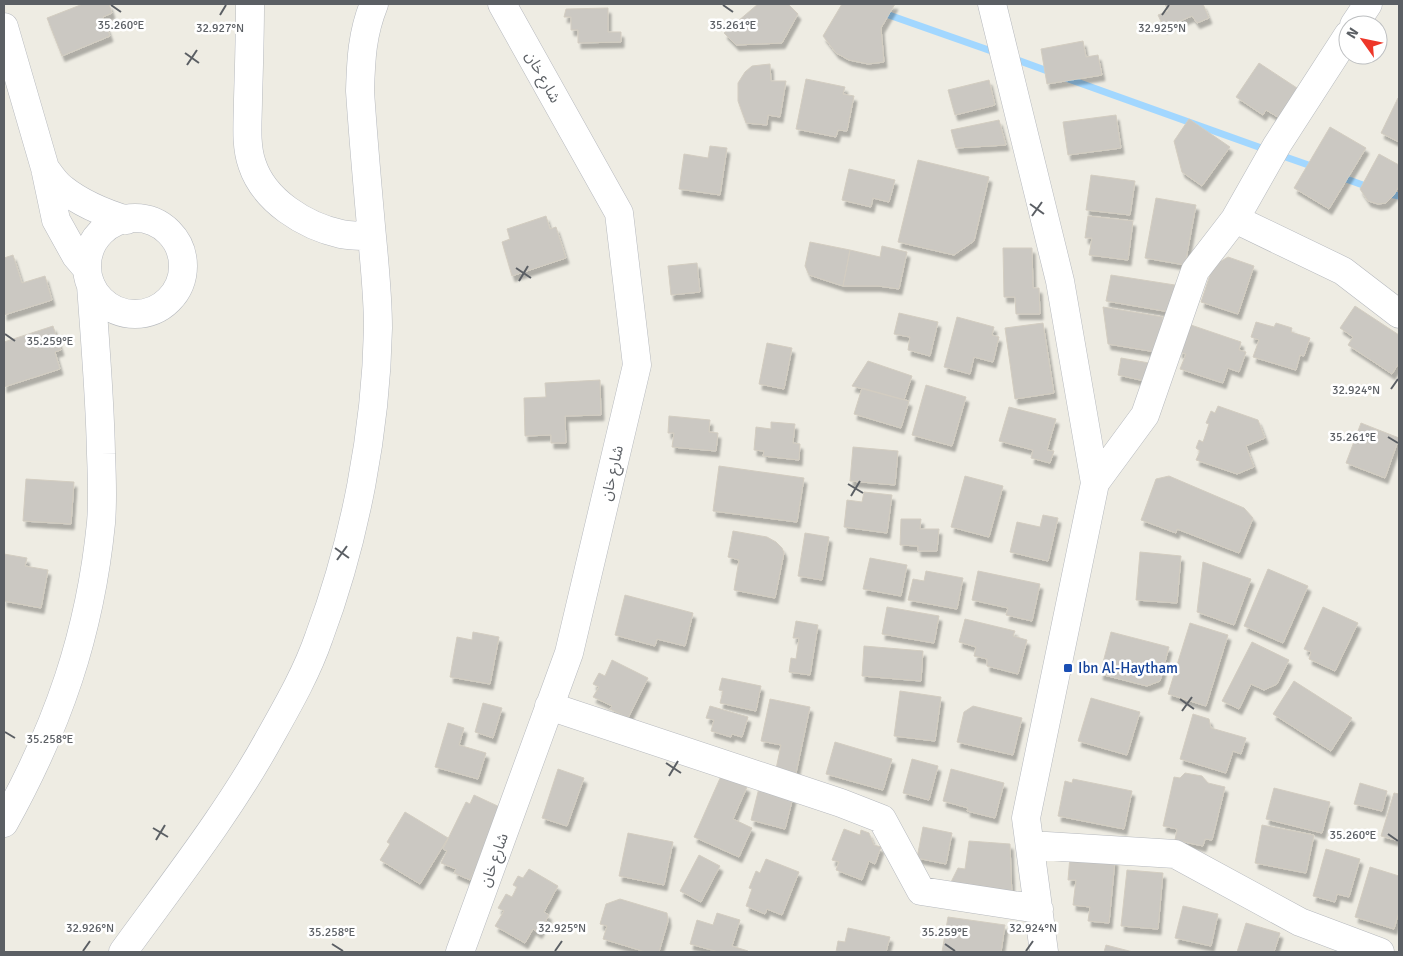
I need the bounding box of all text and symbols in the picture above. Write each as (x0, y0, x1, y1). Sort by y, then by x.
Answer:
north arrow (1338, 15, 1388, 65)
text: 35.260°E (98, 18, 145, 33)
text: 35.261°E (710, 18, 757, 33)
text: 32.927°N (196, 21, 244, 36)
text: 32.925°N (1138, 21, 1186, 36)
text: N (1343, 24, 1362, 42)
street label: شارع خان (519, 48, 565, 108)
text: 35.259°E (27, 334, 74, 349)
text: 32.924°N (1332, 383, 1380, 398)
text: 35.261°E (1330, 430, 1377, 445)
street label: شارع خان (597, 443, 630, 503)
place label: Ibn Al-Haytham (1078, 659, 1178, 677)
marker: Ibn Al-Haytham (1062, 662, 1074, 674)
text: 35.258°E (27, 732, 74, 747)
text: 35.260°E (1330, 828, 1377, 843)
street label: شارع خان (476, 830, 515, 890)
text: 32.926°N (66, 921, 114, 936)
text: 32.925°N (538, 921, 586, 936)
text: 32.924°N (1009, 921, 1057, 936)
text: 35.258°E (309, 925, 356, 940)
text: 35.259°E (922, 925, 969, 940)

